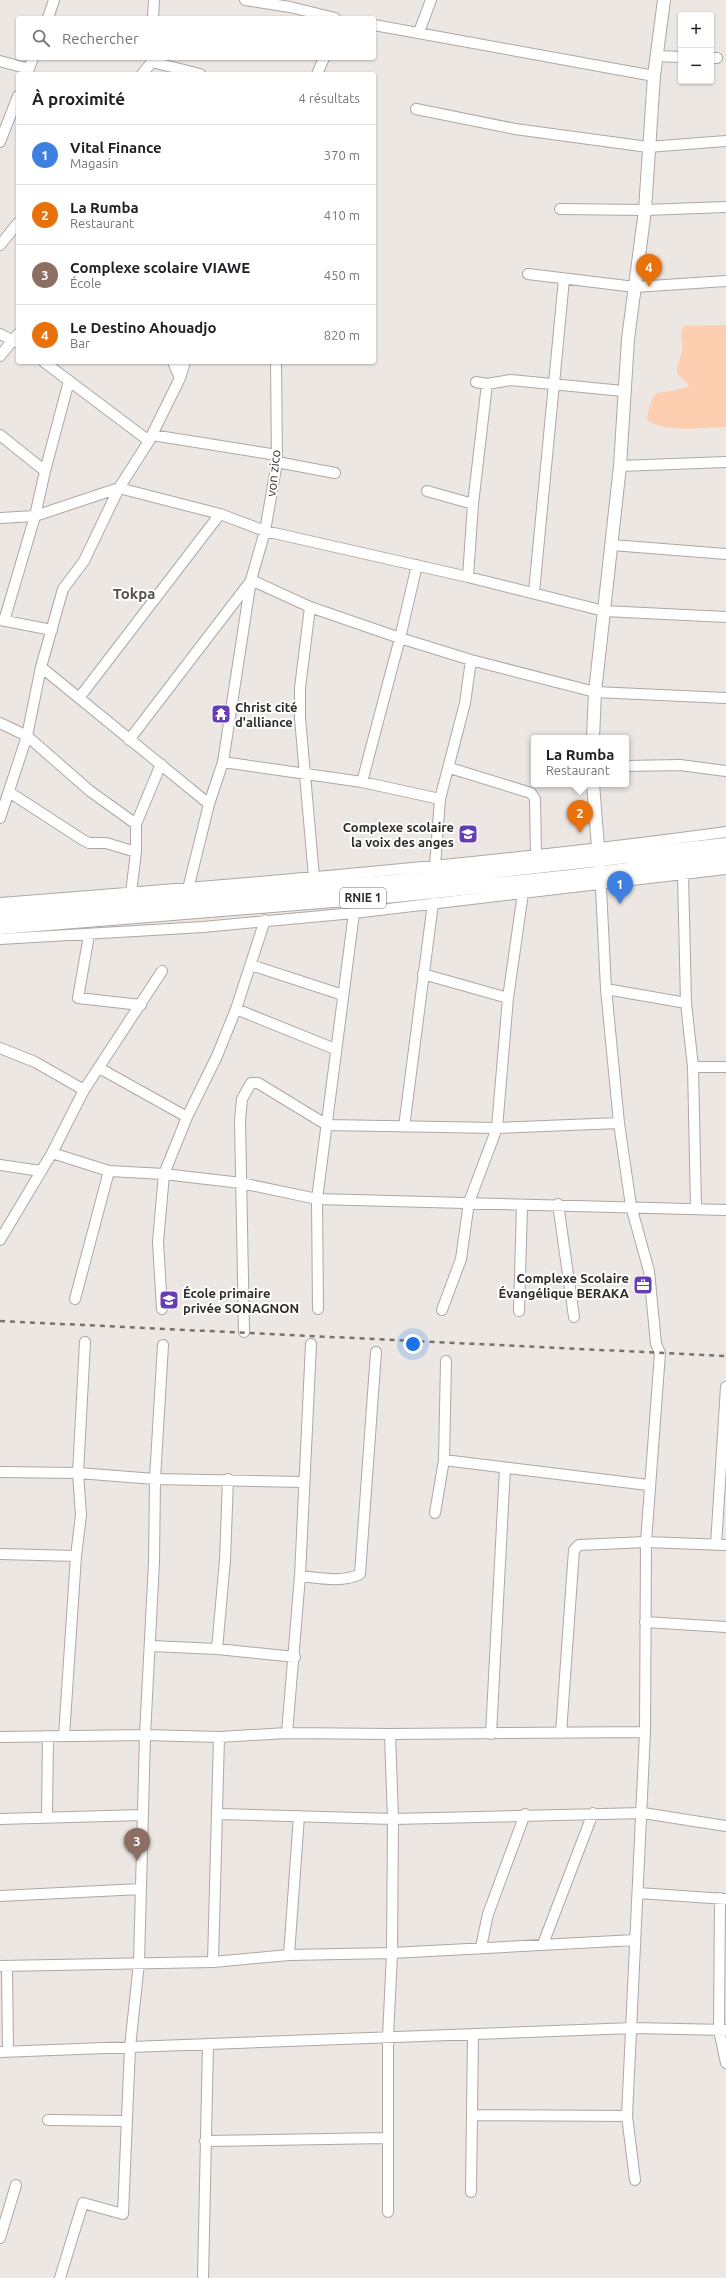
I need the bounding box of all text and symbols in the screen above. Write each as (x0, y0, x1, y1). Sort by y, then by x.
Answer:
map controls (678, 12, 714, 84)
button: + (678, 12, 714, 48)
search box (16, 16, 376, 60)
icon: search (30, 27, 52, 49)
text: Rechercher (62, 30, 139, 47)
button: − (678, 48, 714, 84)
text: À proximité (32, 89, 125, 108)
text: 4 résultats (299, 91, 360, 105)
text: Vital Finance (70, 139, 162, 156)
text: 1 (41, 148, 49, 162)
text: 370 m (324, 148, 360, 162)
text: Magasin (70, 156, 118, 170)
text: La Rumba (70, 199, 139, 216)
text: 2 (41, 208, 49, 222)
text: 410 m (324, 208, 360, 222)
text: Restaurant (70, 216, 134, 230)
pin: 4 (636, 254, 662, 287)
text: Complexe scolaire VIAWE (70, 259, 250, 276)
text: 3 (41, 268, 49, 282)
text: 450 m (324, 268, 360, 282)
text: École (70, 276, 101, 290)
text: Le Destino Ahouadjo (70, 319, 217, 336)
text: 4 (41, 328, 49, 342)
text: 820 m (324, 328, 360, 342)
text: Bar (70, 336, 90, 350)
street label: von zico (264, 449, 282, 497)
district label: Tokpa (113, 585, 155, 602)
place label: Christ cité d'alliance (235, 700, 298, 729)
temple icon: Christ cité d'alliance (210, 703, 232, 725)
popup (531, 735, 629, 787)
text: La Rumba (546, 746, 614, 763)
text: Restaurant (546, 763, 610, 777)
pin: 2 (567, 800, 593, 833)
place label: Complexe scolaire la voix des anges (343, 820, 454, 849)
school or university icon: Complexe scolaire la voix des anges (457, 823, 479, 845)
pin: 1 (607, 871, 633, 904)
road number: RNIE 1 (340, 888, 386, 908)
place label: Complexe Scolaire Évangélique BERAKA (499, 1271, 630, 1300)
office icon: Complexe Scolaire Évangélique BERAKA (632, 1274, 654, 1296)
place label: École primaire privée SONAGNON (183, 1285, 299, 1315)
school or university icon: École primaire privée SONAGNON (158, 1289, 180, 1311)
your location (403, 1334, 423, 1354)
pin: 3 (124, 1828, 150, 1861)

